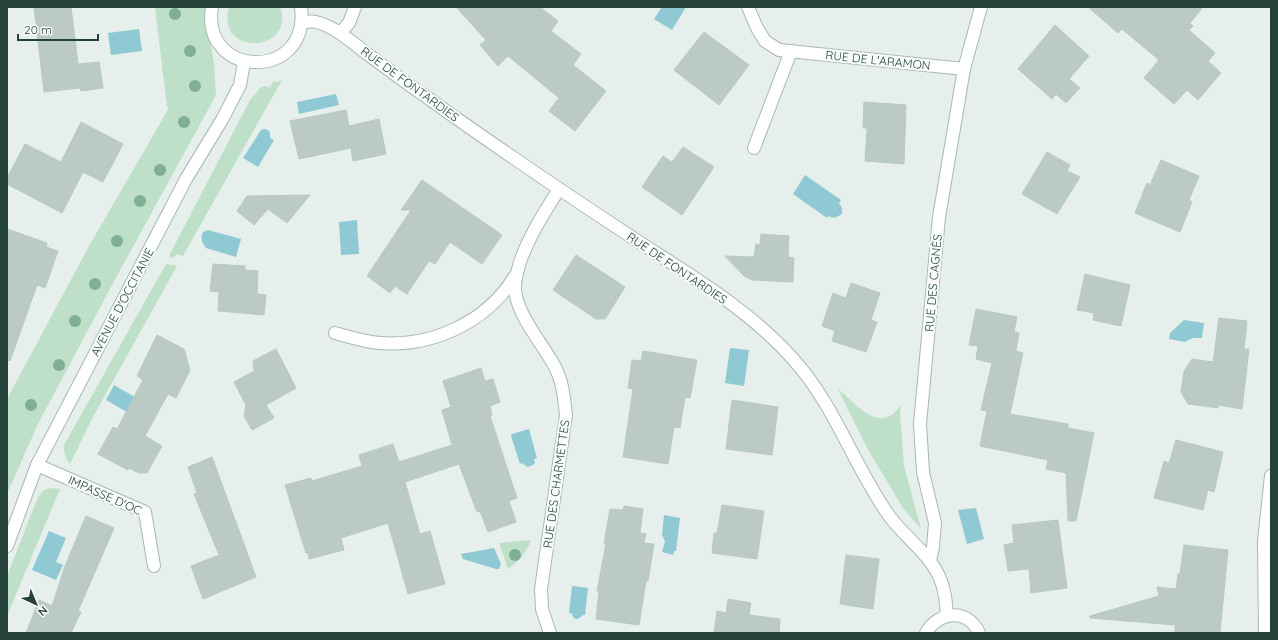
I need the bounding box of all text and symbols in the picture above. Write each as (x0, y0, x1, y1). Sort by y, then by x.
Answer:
scale bar (18, 16, 98, 42)
text: 20 m (24, 22, 52, 37)
street label: RUE DE FONTARDIES (358, 43, 462, 125)
street label: RUE DE L'ARAMON (825, 47, 931, 73)
street label: RUE DE FONTARDIES (624, 229, 730, 307)
street label: RUE DES CAGNÈS (921, 233, 945, 333)
street label: AVENUE D'OCCITANIE (87, 245, 157, 359)
street label: RUE DES CHARMETTES (540, 419, 572, 549)
street label: IMPASSE D'OC (66, 472, 144, 518)
north arrow (16, 584, 56, 624)
text: N (35, 603, 51, 619)

